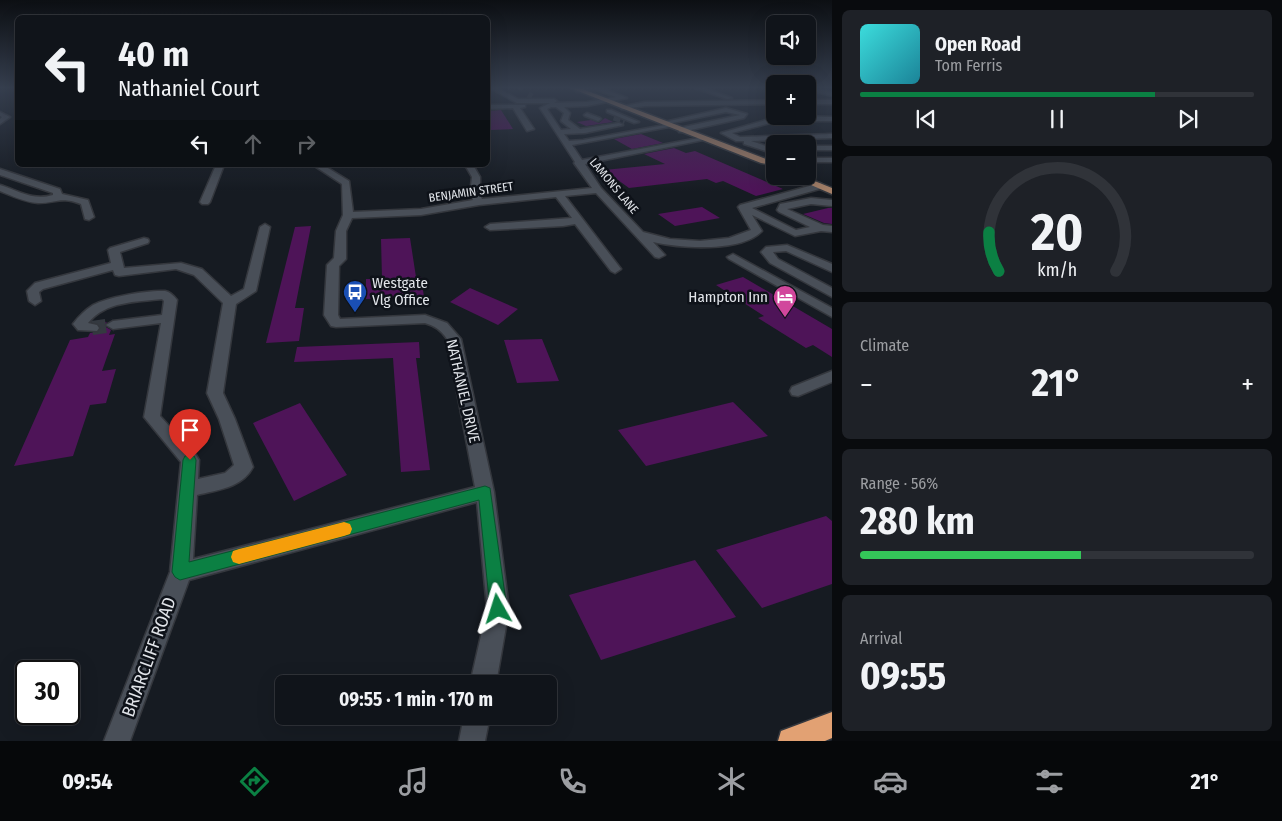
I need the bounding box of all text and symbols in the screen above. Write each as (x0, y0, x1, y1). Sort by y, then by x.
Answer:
map controls (766, 15, 816, 185)
button: sound (766, 15, 816, 65)
text: 40 m (118, 33, 189, 75)
text: Open Road (935, 33, 1021, 56)
icon: left (35, 35, 100, 100)
text: Tom Ferris (935, 56, 1002, 75)
text: Nathaniel Court (118, 75, 259, 102)
button: + (766, 75, 816, 125)
icon: previous (912, 105, 940, 133)
icon: pause (1043, 105, 1071, 133)
icon: next (1174, 105, 1202, 133)
icon: left (186, 130, 214, 158)
icon: ahead (239, 130, 267, 158)
icon: right (292, 130, 320, 158)
button: − (766, 135, 816, 185)
street label: LAMONS LANE (587, 155, 642, 217)
street label: BENJAMIN STREET (428, 179, 515, 205)
text: 20 (1030, 201, 1083, 264)
text: km/h (1037, 259, 1077, 281)
place label: Westgate Vlg Office (372, 274, 430, 309)
bus stop icon: Westgate Vlg Office (342, 279, 368, 313)
hotel icon: Hampton Inn (772, 284, 798, 318)
place label: Hampton Inn (688, 288, 768, 306)
text: Climate (860, 336, 909, 355)
street label: NATHANIEL DRIVE (442, 337, 484, 445)
text: 21° (1032, 360, 1082, 406)
text: − (860, 368, 873, 401)
text: + (1241, 368, 1254, 401)
pin (169, 409, 211, 460)
icon: arrive (176, 416, 204, 444)
text: Range · 56% (860, 474, 938, 493)
text: 280 km (860, 498, 975, 544)
position arrow (471, 582, 523, 634)
street label: BRIARCLIFF ROAD (117, 594, 181, 720)
text: Arrival (860, 629, 902, 648)
text: 09:55 (860, 653, 946, 699)
speed limit sign: 30 (15, 660, 80, 725)
text: 09:55 · 1 min · 170 m (339, 688, 493, 711)
icon: directions (237, 764, 272, 799)
icon: music (396, 764, 431, 799)
icon: phone (555, 764, 590, 799)
icon: climate (714, 764, 749, 799)
icon: car (873, 764, 908, 799)
icon: filters (1032, 764, 1067, 799)
text: 09:54 (62, 768, 113, 795)
text: 21° (1191, 768, 1220, 795)

